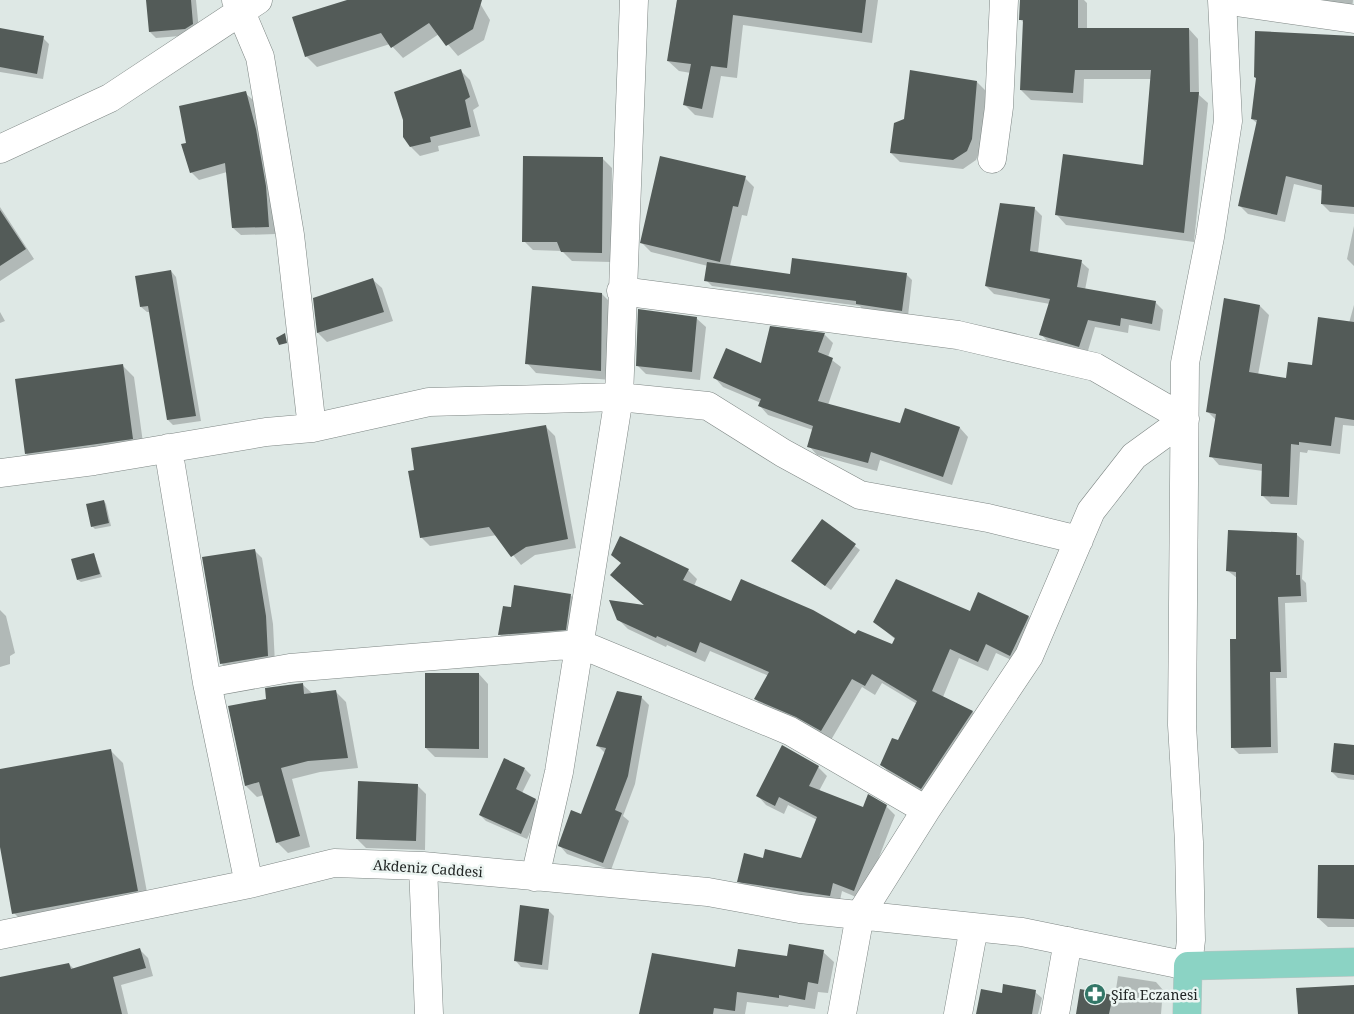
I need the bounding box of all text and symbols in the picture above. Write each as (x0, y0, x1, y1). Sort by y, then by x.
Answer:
street label: Akdeniz Caddesi (372, 855, 484, 881)
pharmacy icon: Şifa Eczanesi (1083, 982, 1107, 1006)
place label: Şifa Eczanesi (1111, 985, 1198, 1004)

